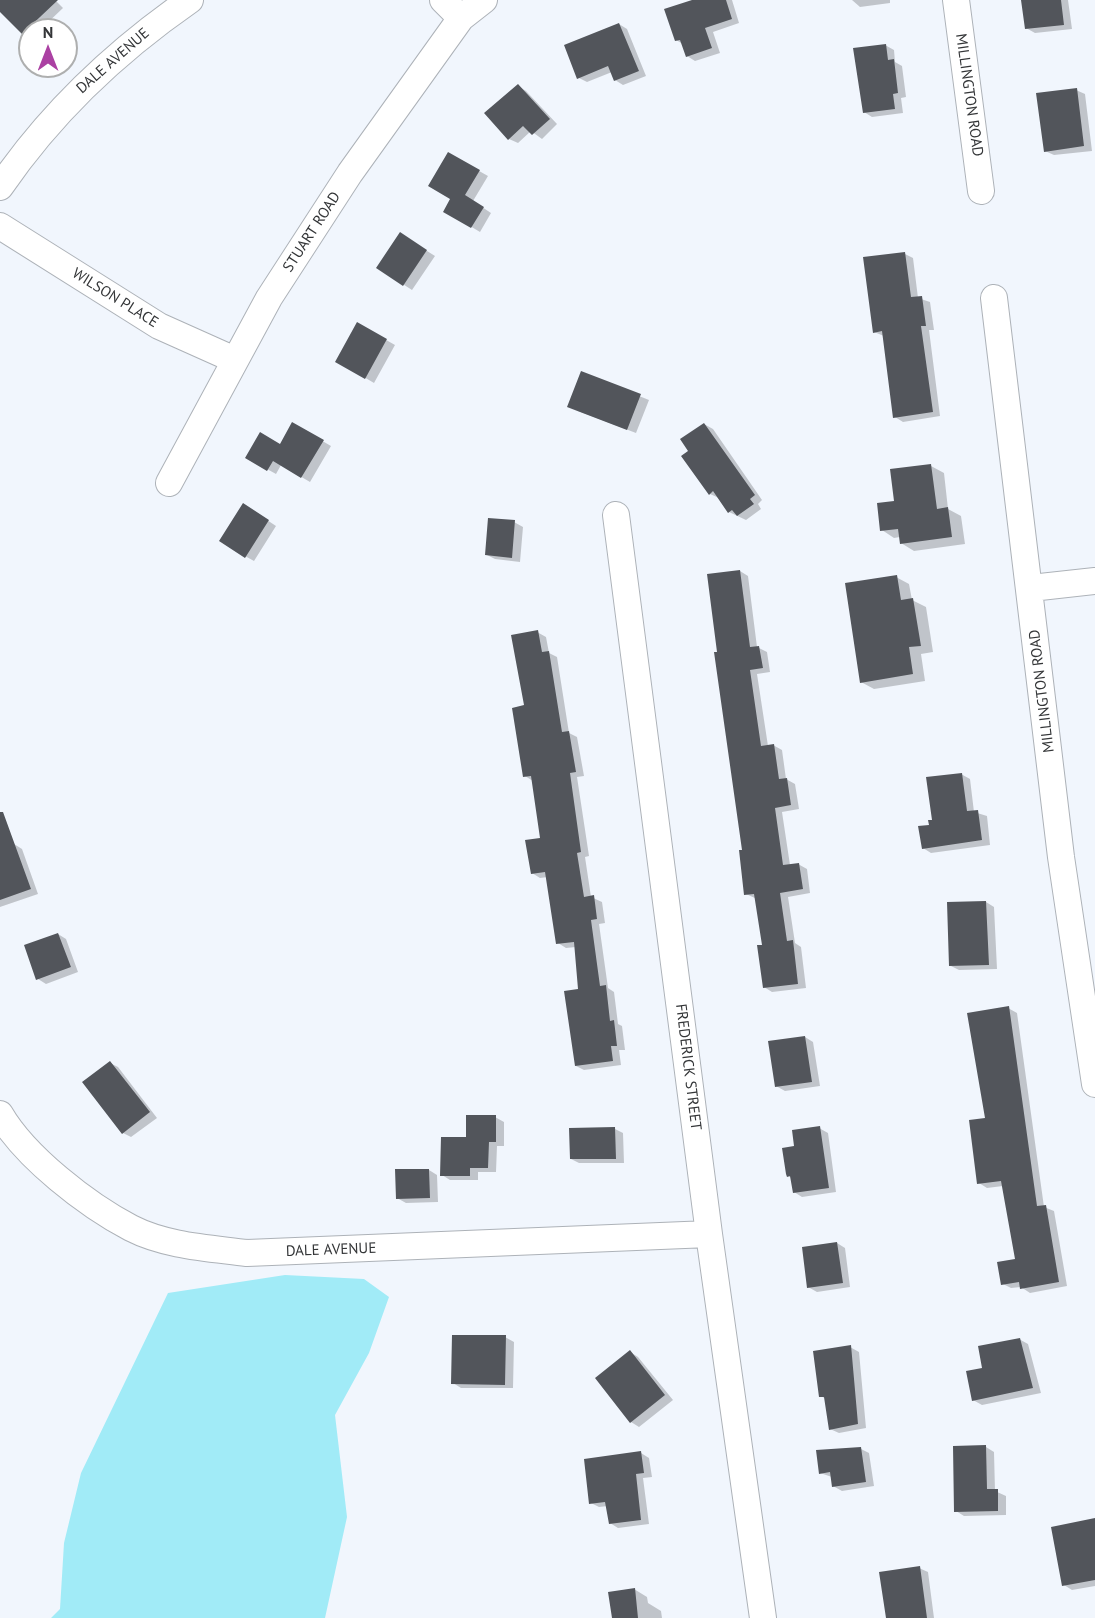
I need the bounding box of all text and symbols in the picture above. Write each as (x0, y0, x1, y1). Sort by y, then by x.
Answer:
north arrow (18, 18, 78, 78)
text: N (43, 22, 53, 42)
street label: DALE AVENUE (73, 24, 153, 98)
street label: MILLINGTON ROAD (951, 32, 987, 158)
street label: STUART ROAD (279, 189, 345, 275)
street label: WILSON PLACE (69, 264, 161, 332)
street label: MILLINGTON ROAD (1026, 628, 1058, 754)
street label: FREDERICK STREET (671, 1003, 705, 1131)
street label: DALE AVENUE (285, 1239, 377, 1261)

